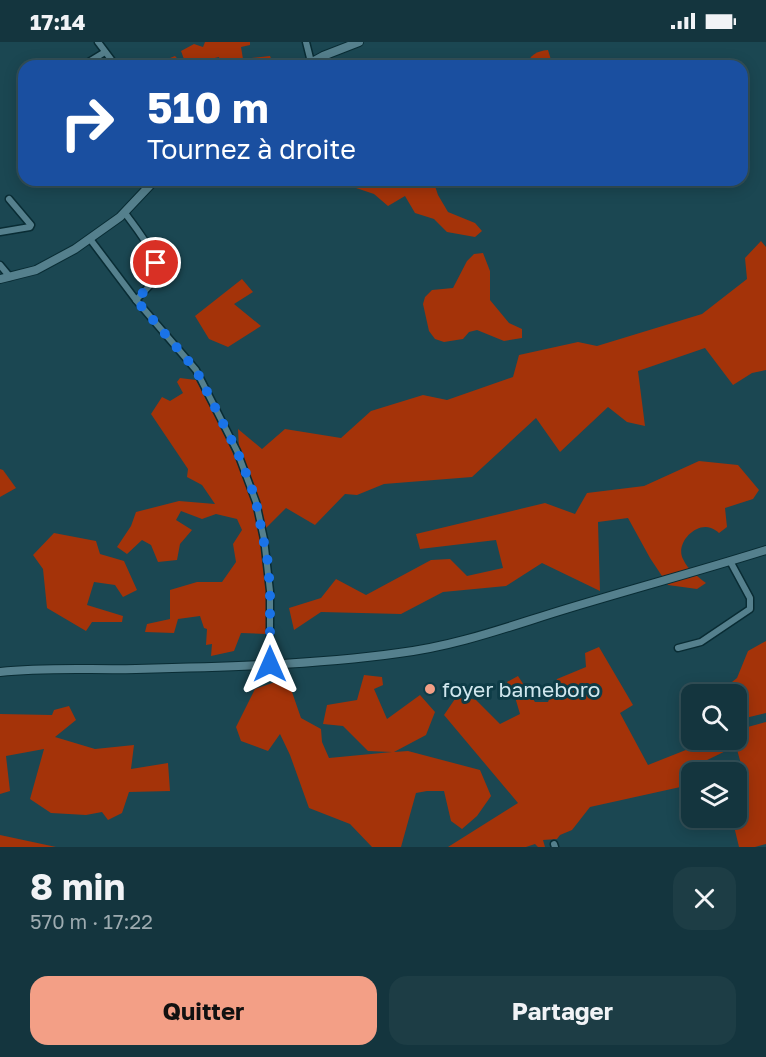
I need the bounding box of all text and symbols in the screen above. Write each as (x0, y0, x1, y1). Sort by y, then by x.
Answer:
text: 17:14 (30, 8, 85, 35)
text: 510 m (147, 82, 269, 132)
icon: right (48, 84, 126, 162)
text: Tournez à droite (147, 133, 356, 165)
pin (130, 237, 181, 288)
icon: arrive (139, 246, 172, 279)
position arrow (238, 632, 302, 696)
place label: foyer bameboro (442, 676, 600, 702)
marker: foyer bameboro (423, 682, 437, 696)
map controls (681, 684, 747, 828)
button: search (681, 684, 747, 750)
button: layers (681, 762, 747, 828)
text: 8 min (30, 865, 125, 908)
button: close (673, 867, 736, 930)
text: 570 m · 17:22 (30, 909, 153, 933)
button: Quitter (30, 976, 377, 1045)
button: Partager (389, 976, 736, 1045)

